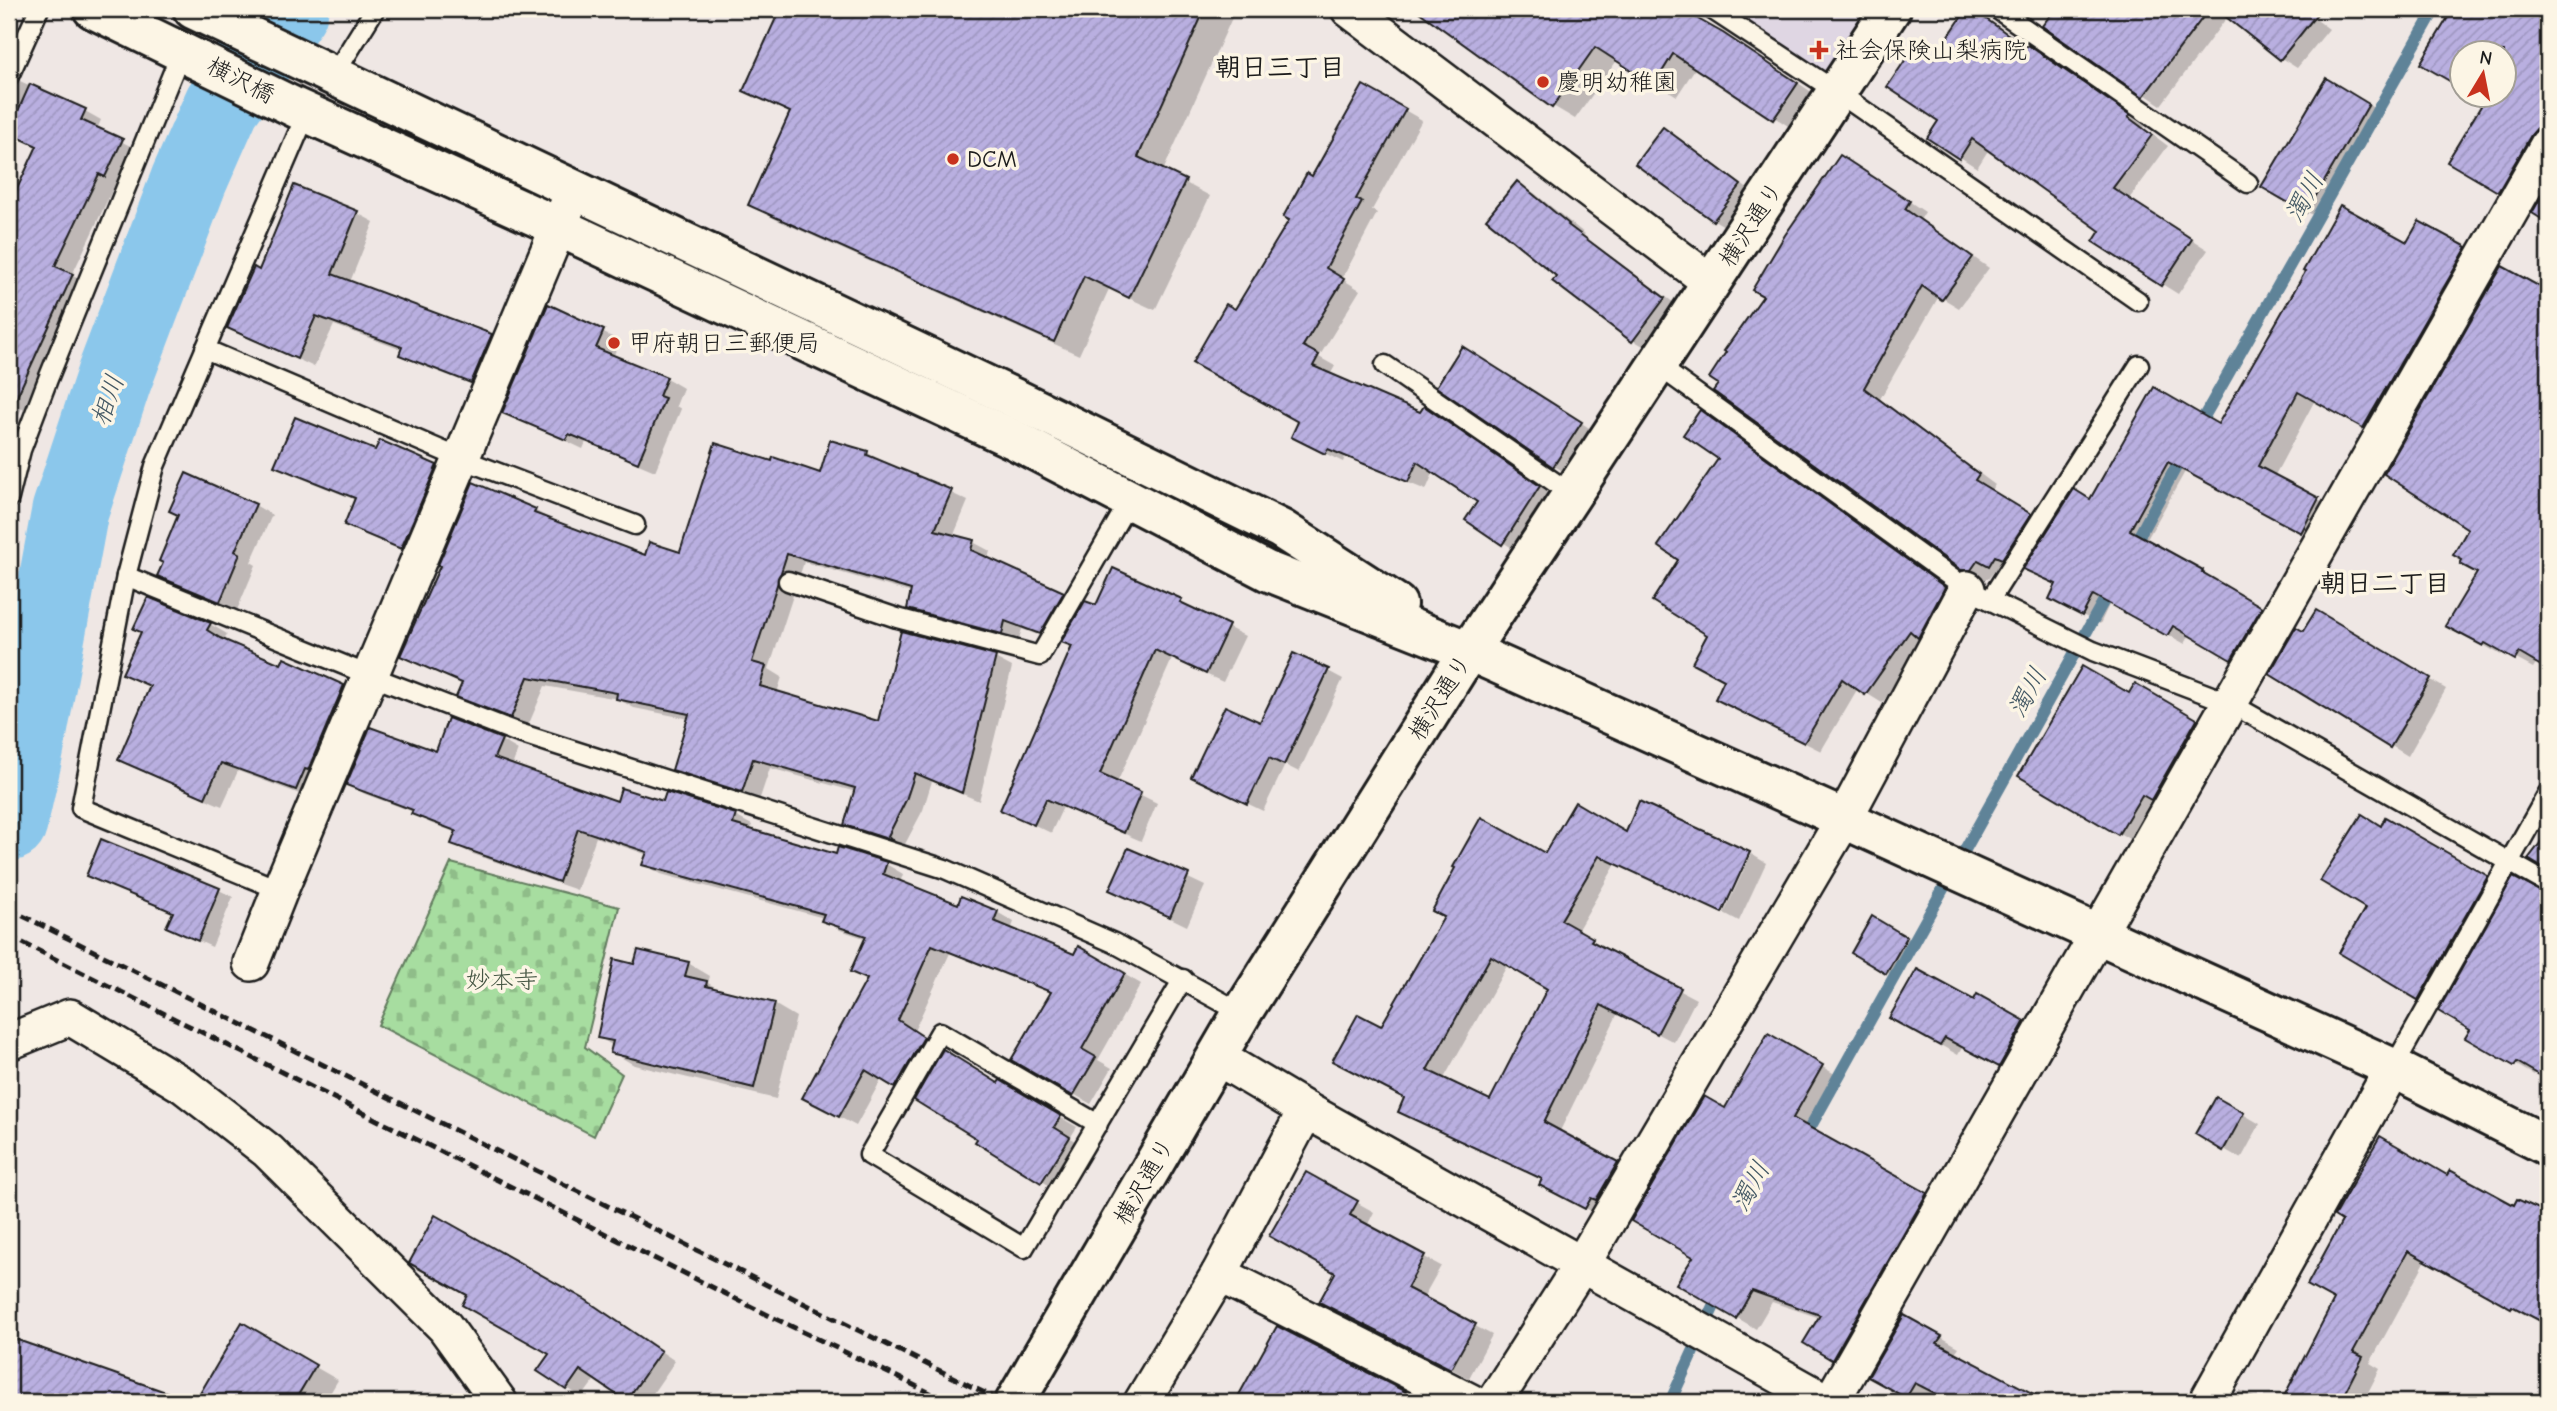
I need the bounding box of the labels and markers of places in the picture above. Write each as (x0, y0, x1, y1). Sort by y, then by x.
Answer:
place label: 社会保険山梨病院 (1835, 36, 2027, 64)
marker: 社会保険山梨病院 (1809, 40, 1829, 60)
place label: 慶明幼稚園 (1557, 68, 1677, 96)
marker: 慶明幼稚園 (1535, 74, 1551, 90)
place label: DCM (967, 145, 1017, 173)
marker: DCM (945, 151, 961, 167)
place label: 甲府朝日三郵便局 (628, 329, 820, 357)
marker: 甲府朝日三郵便局 (606, 335, 622, 351)

